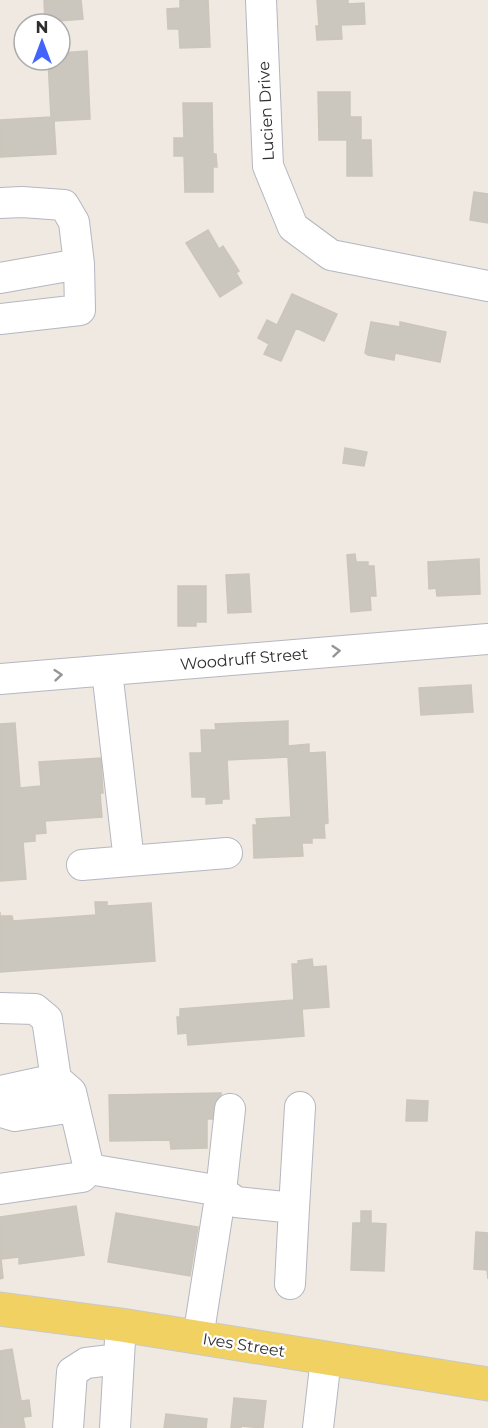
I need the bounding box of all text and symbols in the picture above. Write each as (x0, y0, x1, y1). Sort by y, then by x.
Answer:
north arrow (12, 12, 72, 72)
text: N (36, 18, 48, 37)
street label: Lucien Drive (254, 61, 278, 161)
street label: Woodruff Street (179, 644, 309, 674)
one-way arrow (332, 645, 341, 658)
one-way arrow (54, 668, 63, 681)
street label: Ives Street (201, 1329, 287, 1361)

